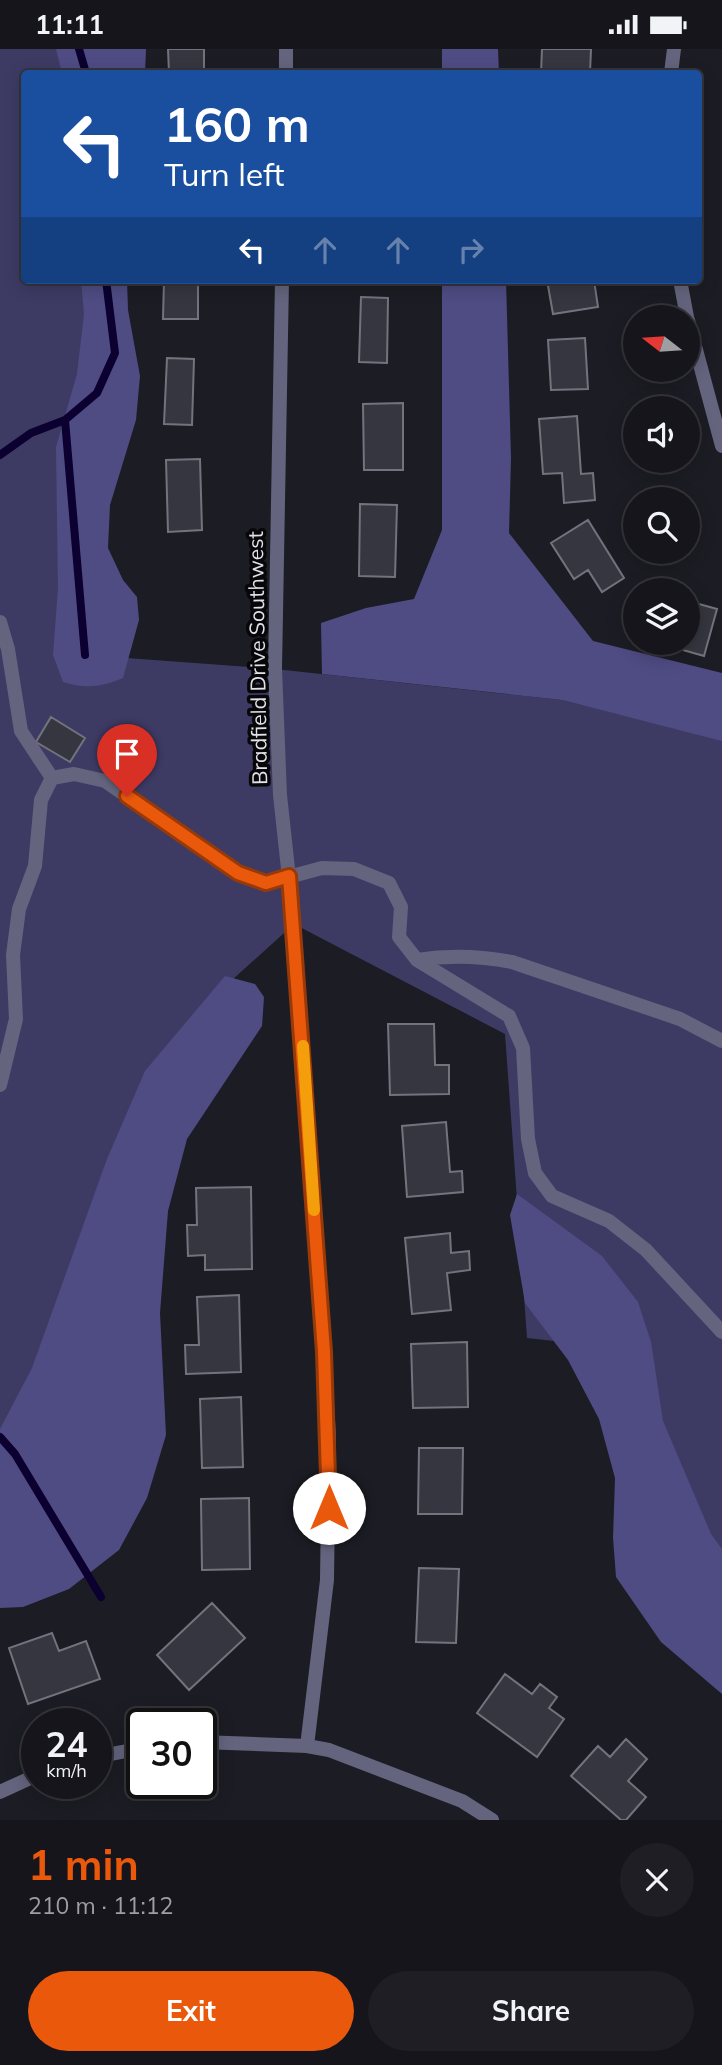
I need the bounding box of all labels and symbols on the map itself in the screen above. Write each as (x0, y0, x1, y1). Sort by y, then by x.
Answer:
north arrow (623, 305, 700, 381)
street label: Bradfield Drive Southwest (242, 531, 272, 785)
pin (97, 724, 157, 796)
position arrow (292, 1471, 366, 1545)
speed limit sign: 30 (126, 1708, 217, 1799)

